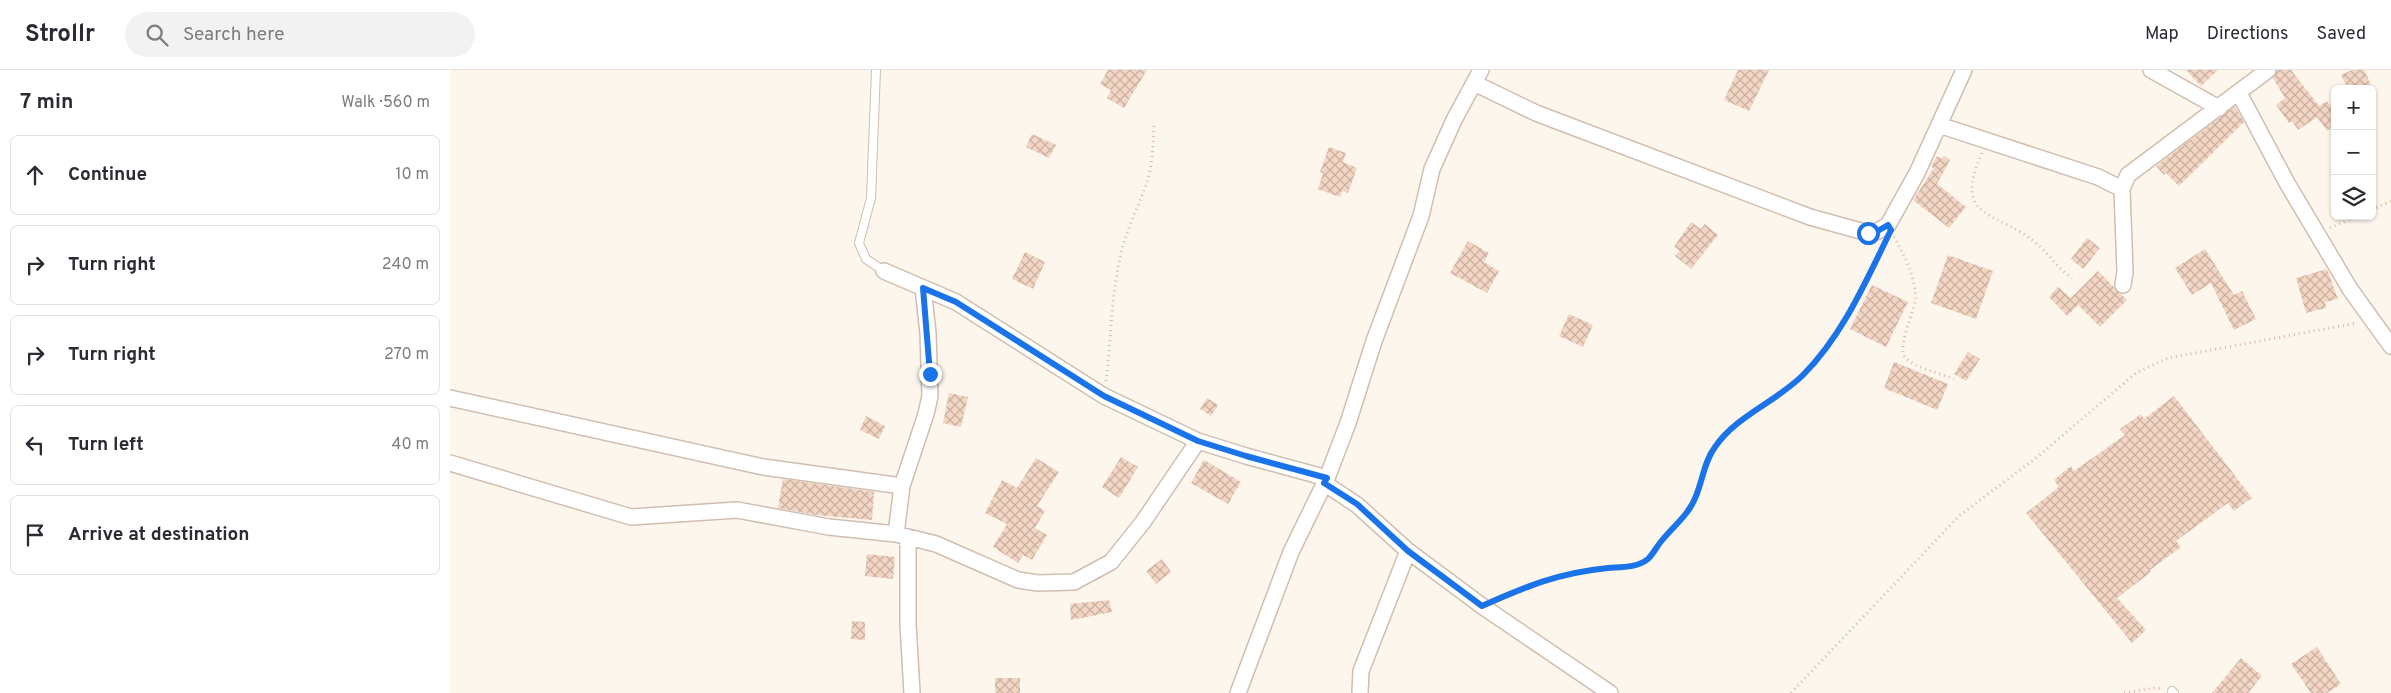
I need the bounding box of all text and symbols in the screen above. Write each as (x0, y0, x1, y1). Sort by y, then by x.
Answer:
search box (125, 12, 475, 57)
text: Strollr (25, 20, 95, 50)
icon: search (143, 21, 171, 49)
text: Search here (183, 23, 284, 47)
text: Map (2145, 23, 2179, 46)
text: Directions (2207, 23, 2289, 46)
text: Saved (2317, 23, 2366, 46)
map controls (2331, 85, 2376, 220)
button: + (2331, 85, 2376, 130)
text: 7 min (20, 89, 73, 116)
text: Walk · 560 m (341, 93, 430, 113)
button: − (2331, 130, 2376, 175)
icon: ahead (21, 161, 49, 189)
text: Continue (68, 163, 147, 187)
text: 10 m (395, 165, 429, 185)
button: layers (2331, 175, 2376, 220)
route start (1857, 222, 1880, 245)
icon: right (21, 251, 49, 279)
text: Turn right (68, 253, 156, 277)
text: 240 m (382, 255, 429, 275)
icon: right (21, 341, 49, 369)
text: Turn right (68, 343, 156, 367)
text: 270 m (384, 345, 429, 365)
route end (919, 363, 942, 386)
icon: left (21, 431, 49, 459)
text: Turn left (68, 433, 144, 457)
text: 40 m (391, 435, 429, 455)
icon: arrive (21, 521, 49, 549)
text: Arrive at destination (68, 523, 249, 547)

